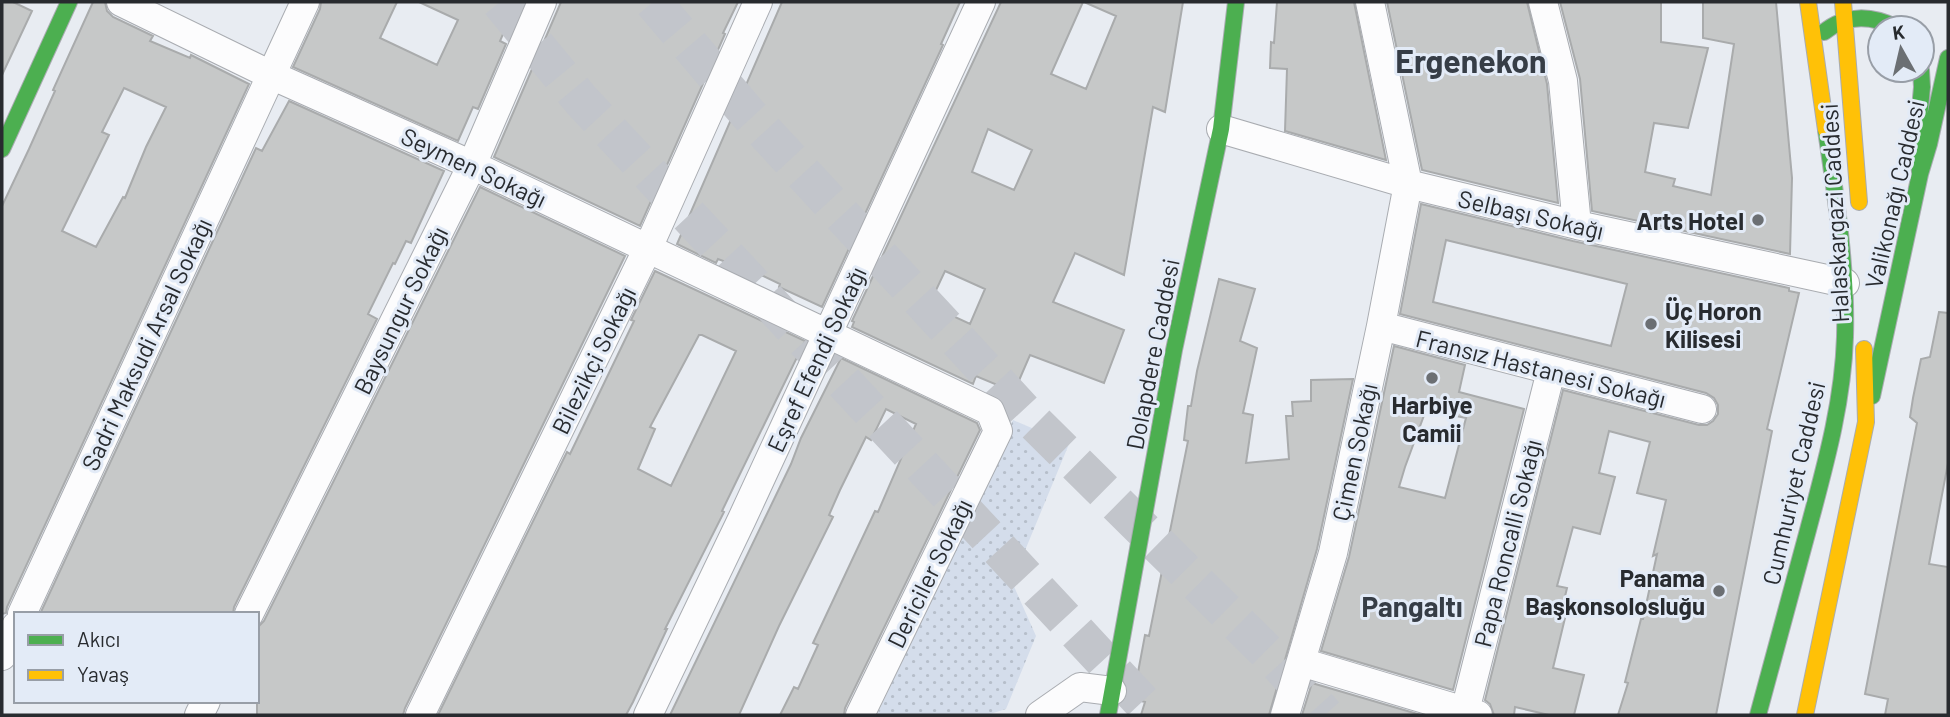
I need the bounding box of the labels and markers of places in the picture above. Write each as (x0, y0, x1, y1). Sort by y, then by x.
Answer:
place label: Arts Hotel (1637, 206, 1744, 235)
marker: Arts Hotel (1750, 212, 1766, 228)
place label: Üç Horon Kilisesi (1665, 296, 1762, 353)
marker: Üç Horon Kilisesi (1643, 316, 1659, 332)
marker: Harbiye Camii (1424, 370, 1440, 386)
place label: Harbiye Camii (1391, 390, 1473, 447)
place label: Panama Başkonsolosluğu (1525, 563, 1705, 620)
marker: Panama Başkonsolosluğu (1711, 583, 1727, 599)

